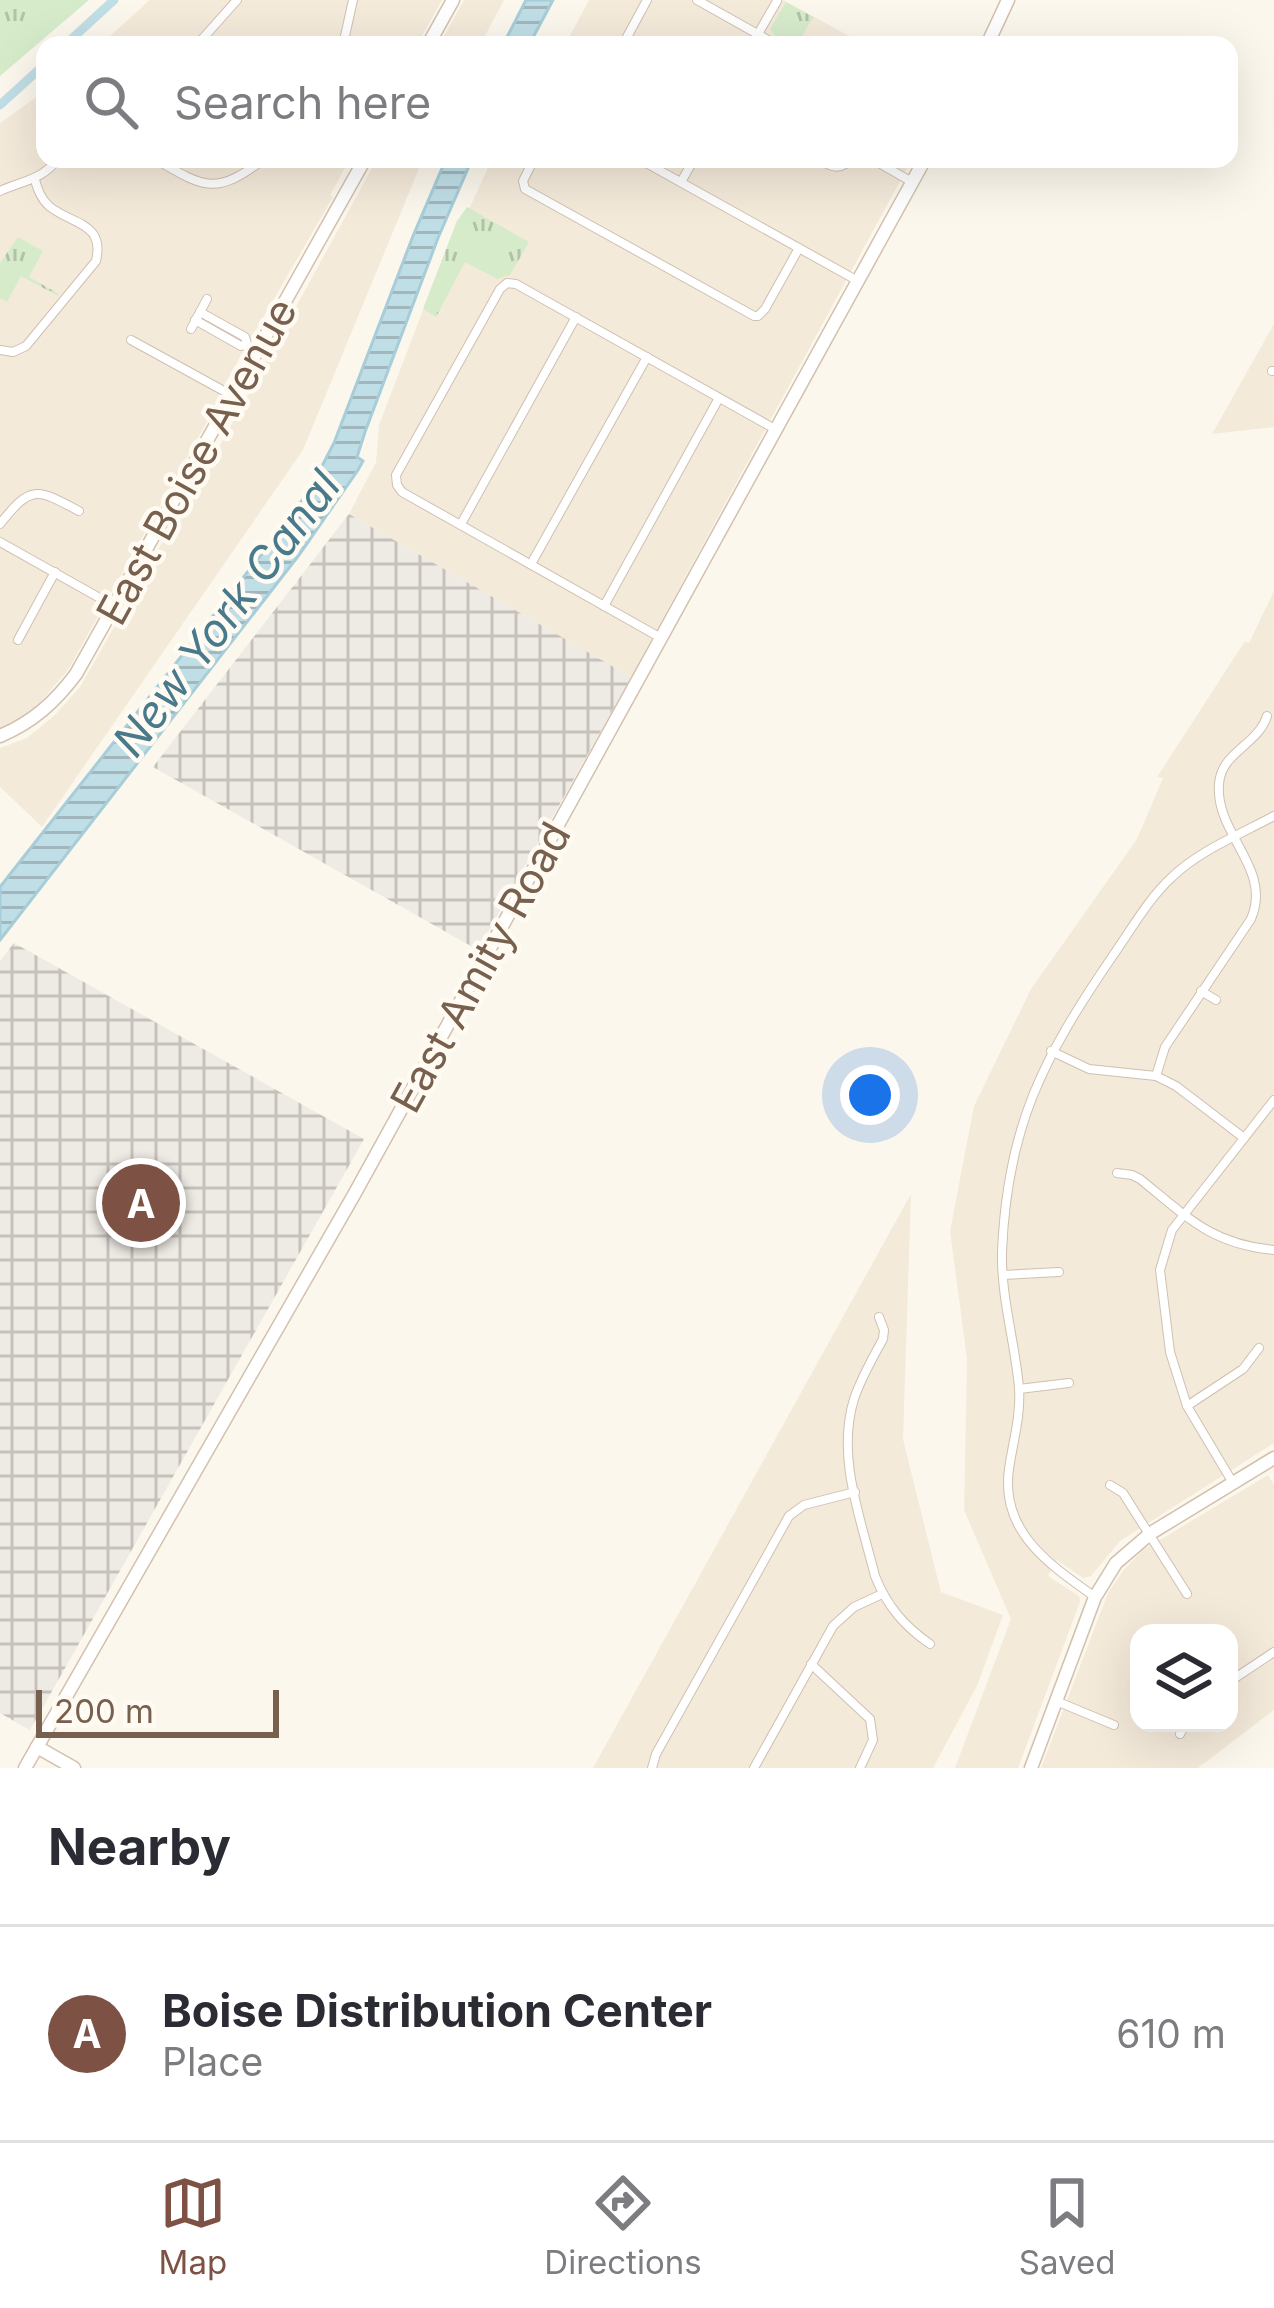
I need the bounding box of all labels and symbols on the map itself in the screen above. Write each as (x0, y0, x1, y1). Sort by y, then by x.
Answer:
street label: East Boise Avenue (85, 289, 307, 633)
water label: New York Canal (101, 459, 351, 767)
street label: East Amity Road (379, 813, 581, 1121)
your location (840, 1065, 900, 1125)
pin: A (102, 1158, 180, 1248)
scale bar (36, 1684, 279, 1737)

